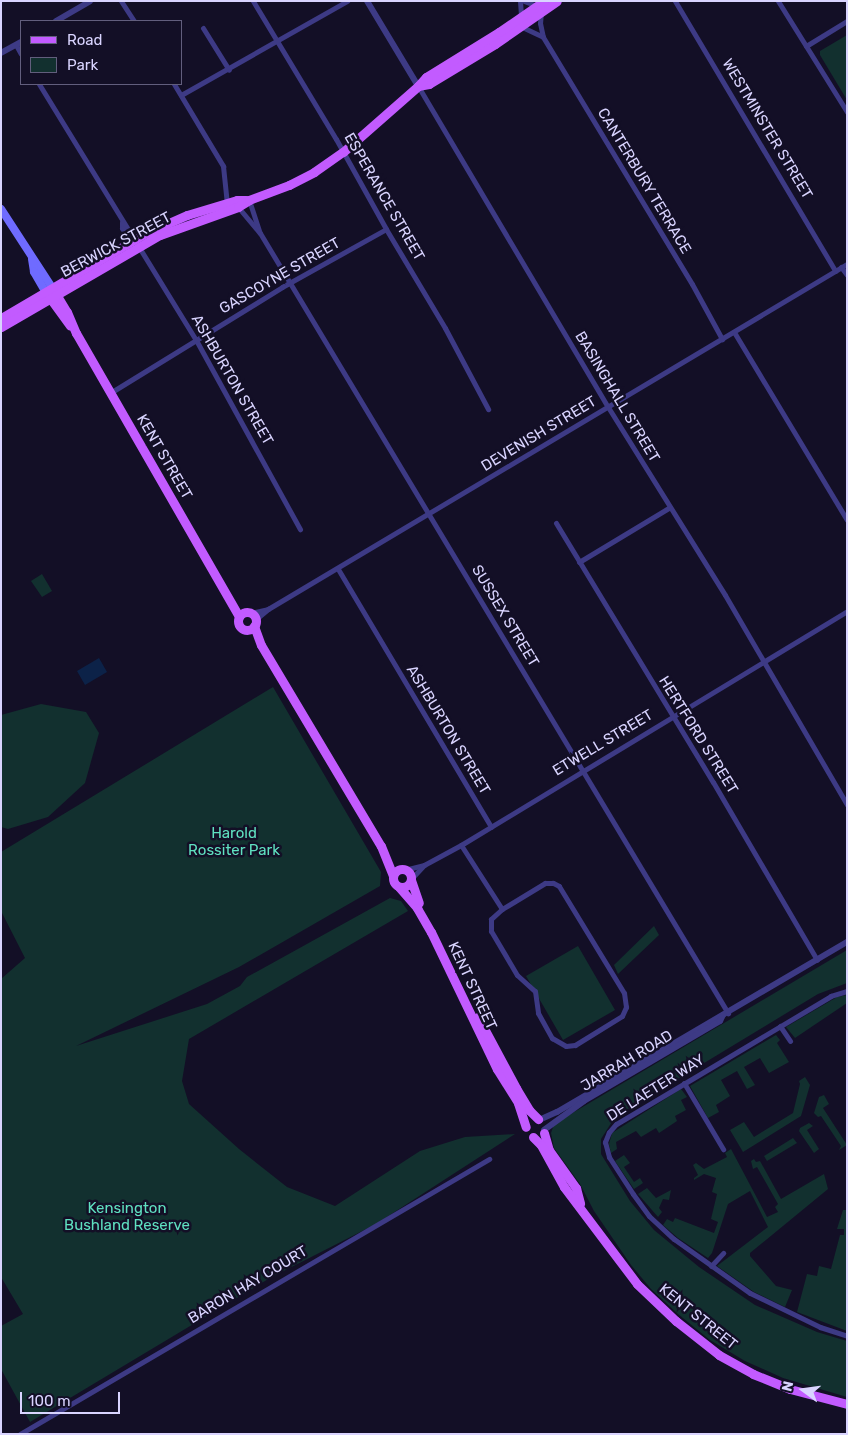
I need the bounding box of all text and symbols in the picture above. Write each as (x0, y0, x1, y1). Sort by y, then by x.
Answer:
legend (20, 20, 182, 85)
text: Road (67, 31, 103, 49)
text: Park (67, 56, 98, 74)
street label: WESTMINSTER STREET (718, 56, 816, 202)
street label: CANTERBURY TERRACE (593, 104, 695, 258)
street label: ESPERANCE STREET (340, 130, 428, 264)
street label: BERWICK STREET (58, 208, 174, 282)
street label: GASCOYNE STREET (216, 234, 344, 318)
street label: ASHBURTON STREET (187, 312, 277, 448)
street label: BASINGHALL STREET (571, 328, 663, 466)
street label: DEVENISH STREET (478, 393, 600, 475)
street label: KENT STREET (132, 411, 196, 503)
street label: SUSSEX STREET (468, 562, 542, 670)
street label: ASHBURTON STREET (402, 662, 494, 798)
street label: HERTFORD STREET (654, 673, 742, 797)
street label: ETWELL STREET (549, 706, 657, 780)
park label: Harold Rossiter Park (188, 824, 280, 859)
street label: KENT STREET (444, 939, 500, 1033)
street label: JARRAH ROAD (578, 1027, 676, 1095)
street label: DE LAETER WAY (604, 1051, 708, 1125)
park label: Kensington Bushland Reserve (64, 1199, 190, 1234)
street label: BARON HAY COURT (185, 1242, 311, 1328)
street label: KENT STREET (655, 1280, 741, 1354)
north arrow (778, 1365, 828, 1415)
text: N (778, 1379, 797, 1393)
scale bar (22, 1382, 122, 1414)
text: 100 m (28, 1392, 70, 1410)

